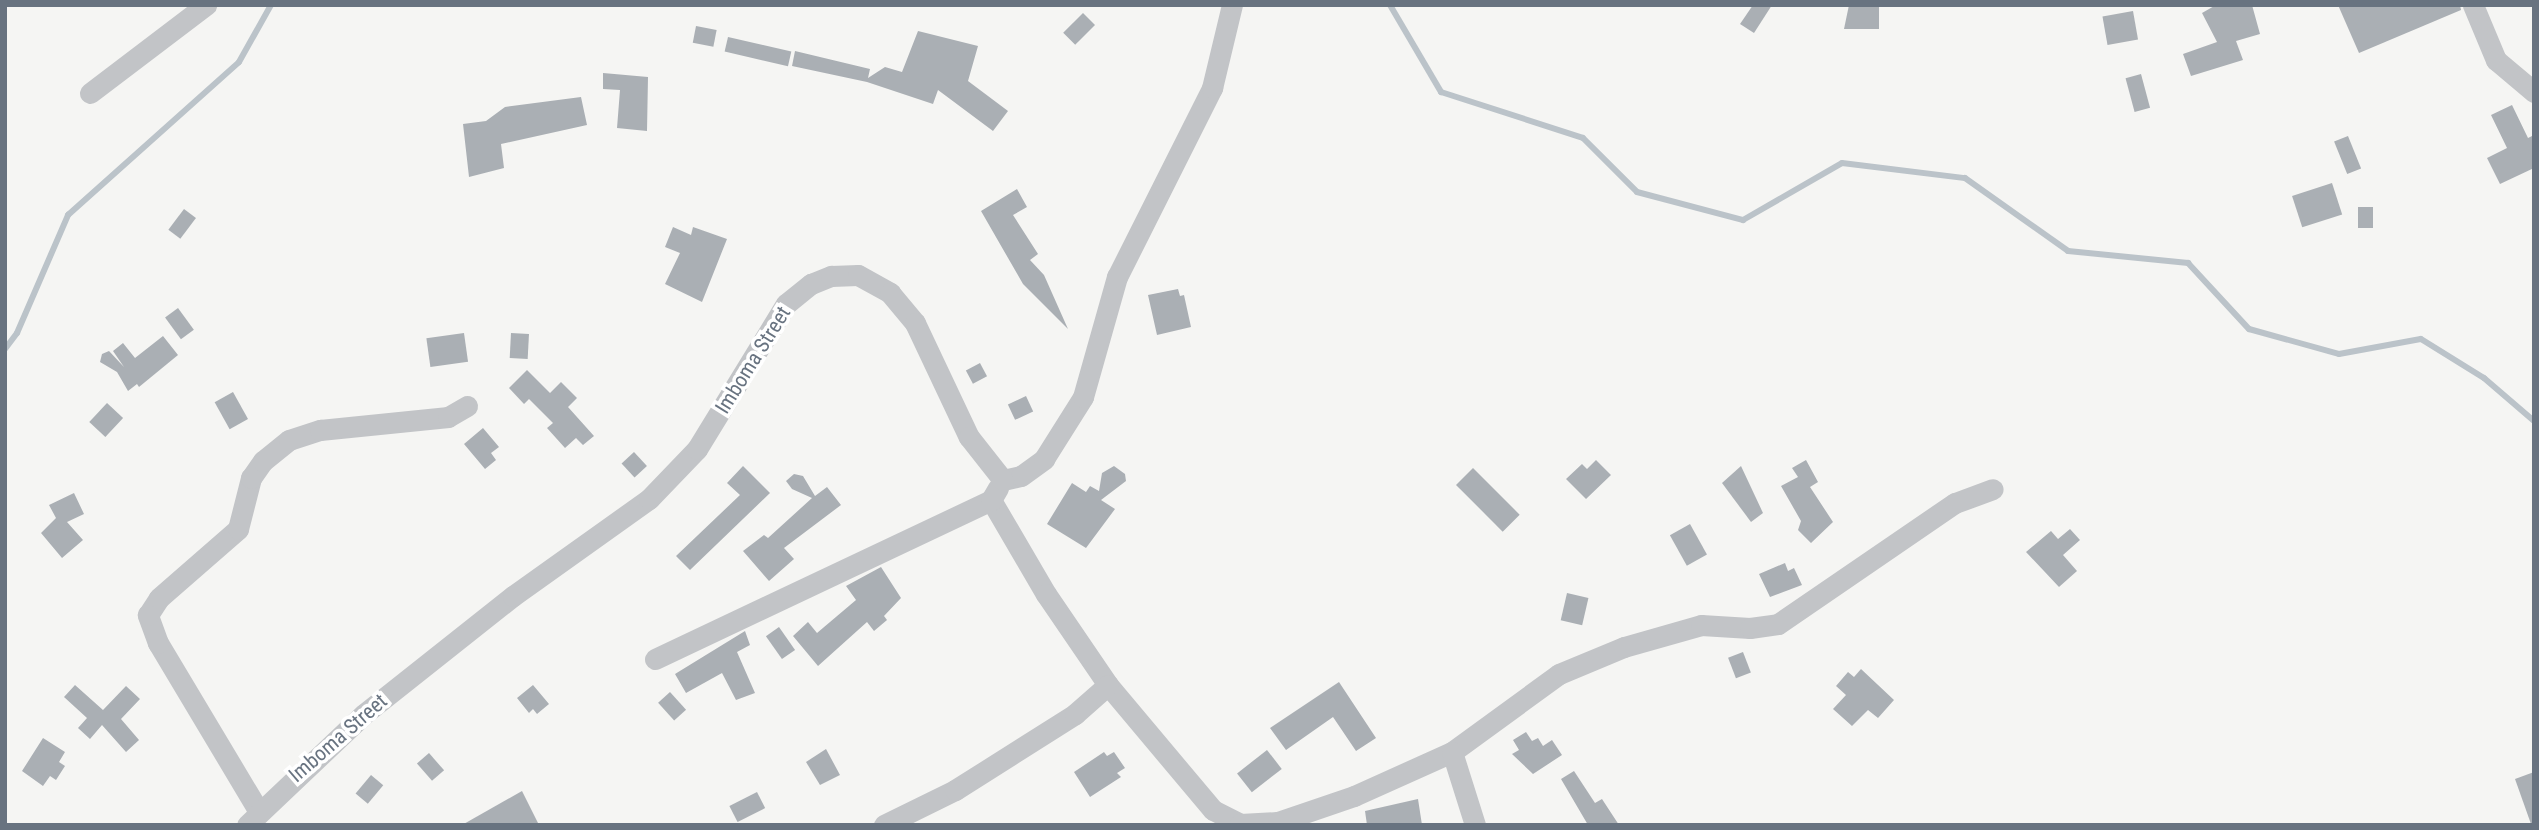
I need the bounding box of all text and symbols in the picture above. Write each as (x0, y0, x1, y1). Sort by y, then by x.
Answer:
street label: Imboma Street (710, 302, 796, 418)
street label: Imboma Street (284, 689, 392, 787)

